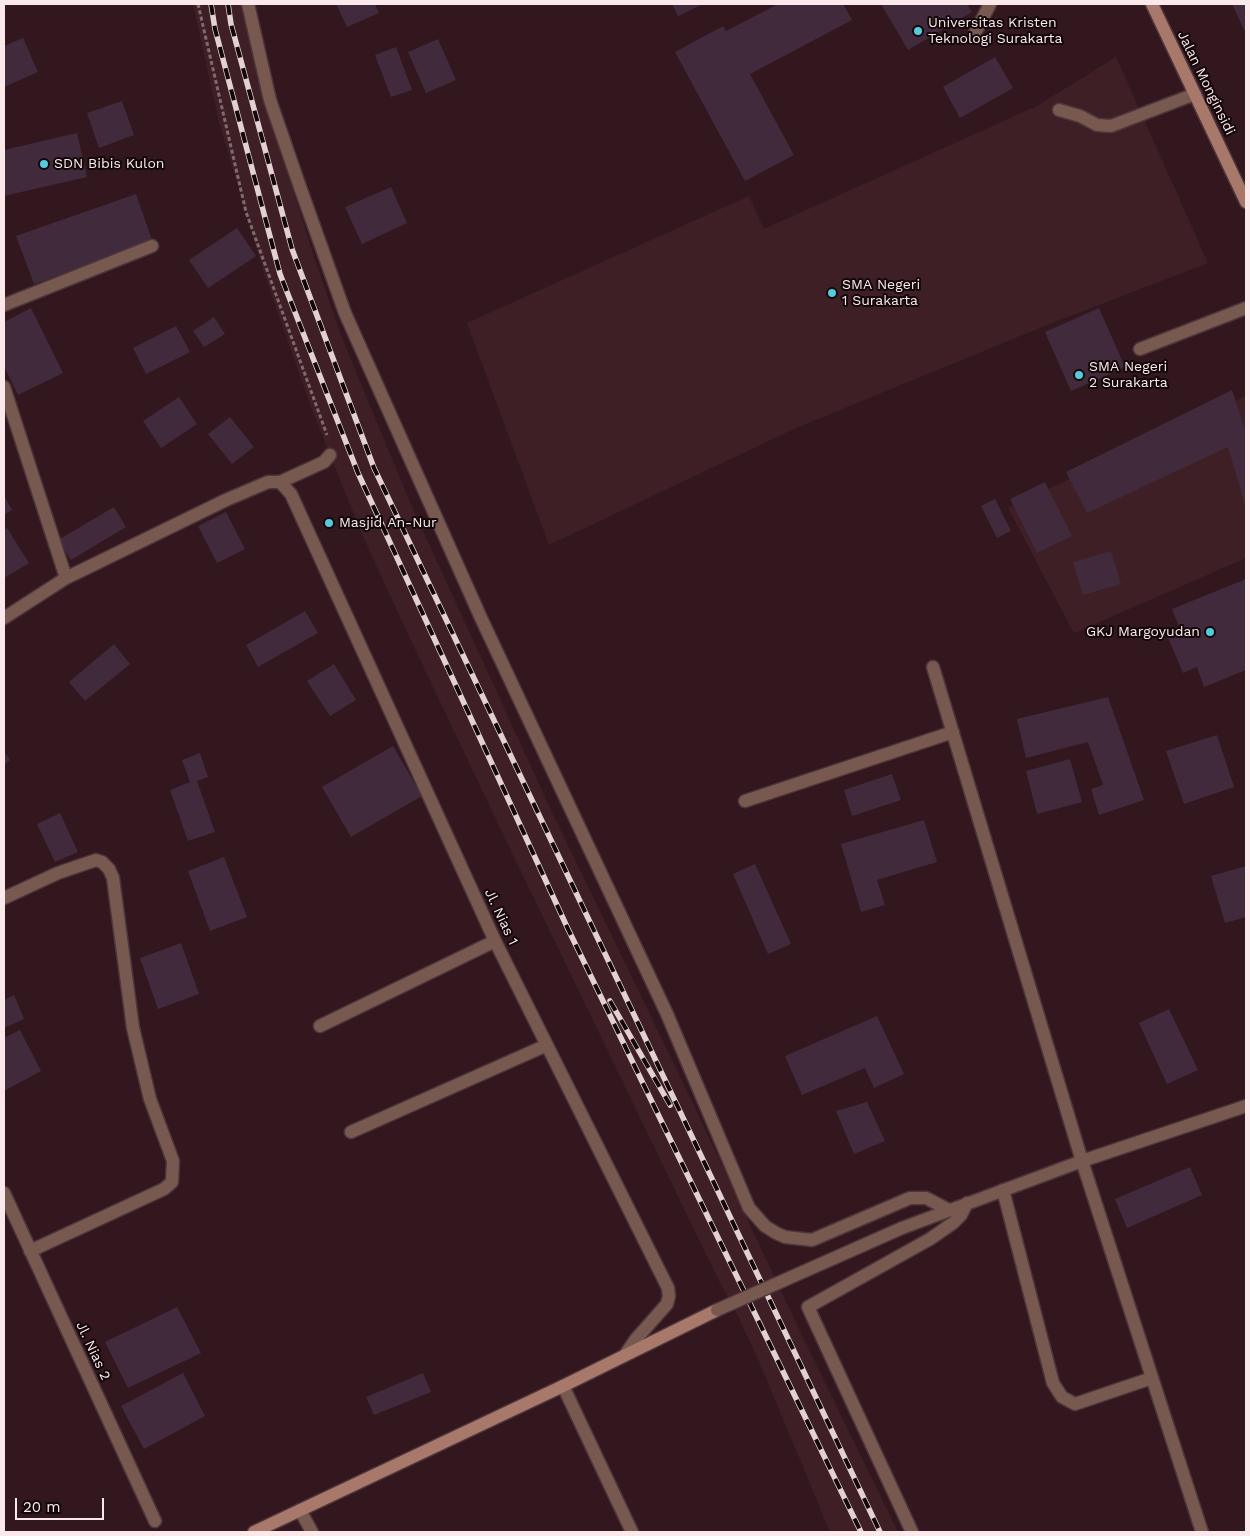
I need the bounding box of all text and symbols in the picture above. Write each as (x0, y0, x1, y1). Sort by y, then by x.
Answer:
place label: Universitas Kristen Teknologi Surakarta (928, 15, 1062, 48)
marker: Universitas Kristen Teknologi Surakarta (912, 25, 924, 37)
street label: Jalan Monginsidi (1174, 28, 1238, 138)
place label: SDN Bibis Kulon (54, 156, 164, 172)
marker: SDN Bibis Kulon (38, 158, 50, 170)
place label: SMA Negeri 1 Surakarta (842, 277, 920, 310)
marker: SMA Negeri 1 Surakarta (826, 287, 838, 299)
place label: SMA Negeri 2 Surakarta (1089, 359, 1168, 392)
marker: SMA Negeri 2 Surakarta (1073, 369, 1085, 381)
place label: Masjid An-Nur (339, 515, 437, 531)
marker: Masjid An-Nur (323, 517, 335, 529)
place label: GKJ Margoyudan (1086, 624, 1200, 640)
marker: GKJ Margoyudan (1204, 626, 1216, 638)
street label: Jl. Nias 1 (481, 886, 521, 948)
street label: Jl. Nias 2 (72, 1319, 114, 1383)
scale bar (18, 1488, 106, 1520)
text: 20 m (23, 1498, 61, 1516)

